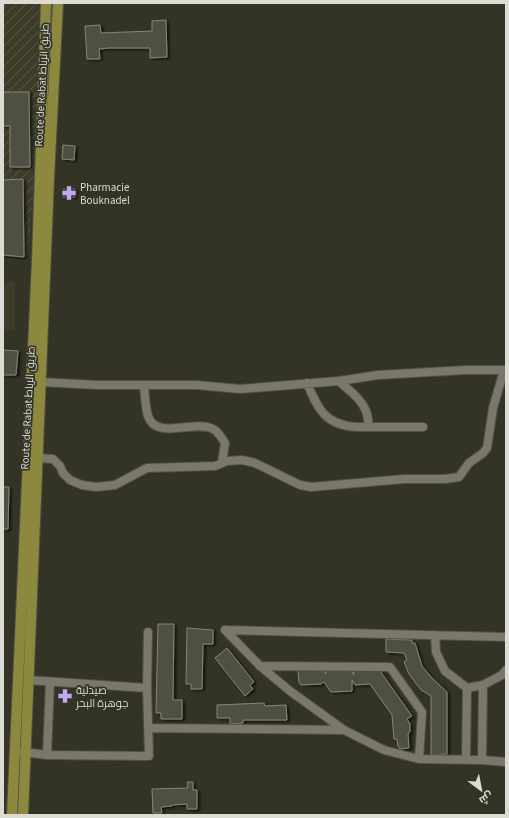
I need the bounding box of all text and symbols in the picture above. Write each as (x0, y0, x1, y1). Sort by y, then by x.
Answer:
street label: Route de Rabat طريق الرباط (31, 23, 53, 147)
place label: Pharmacie Bouknadel (80, 180, 130, 208)
pharmacy icon: Pharmacie Bouknadel (61, 185, 77, 201)
street label: Route de Rabat طريق الرباط (17, 346, 39, 470)
place label: صيدلية جوهرة البحر (75, 683, 128, 711)
pharmacy icon: صيدلية جوهرة البحر (57, 688, 73, 704)
north arrow (461, 770, 501, 810)
text: ش (476, 788, 496, 808)

